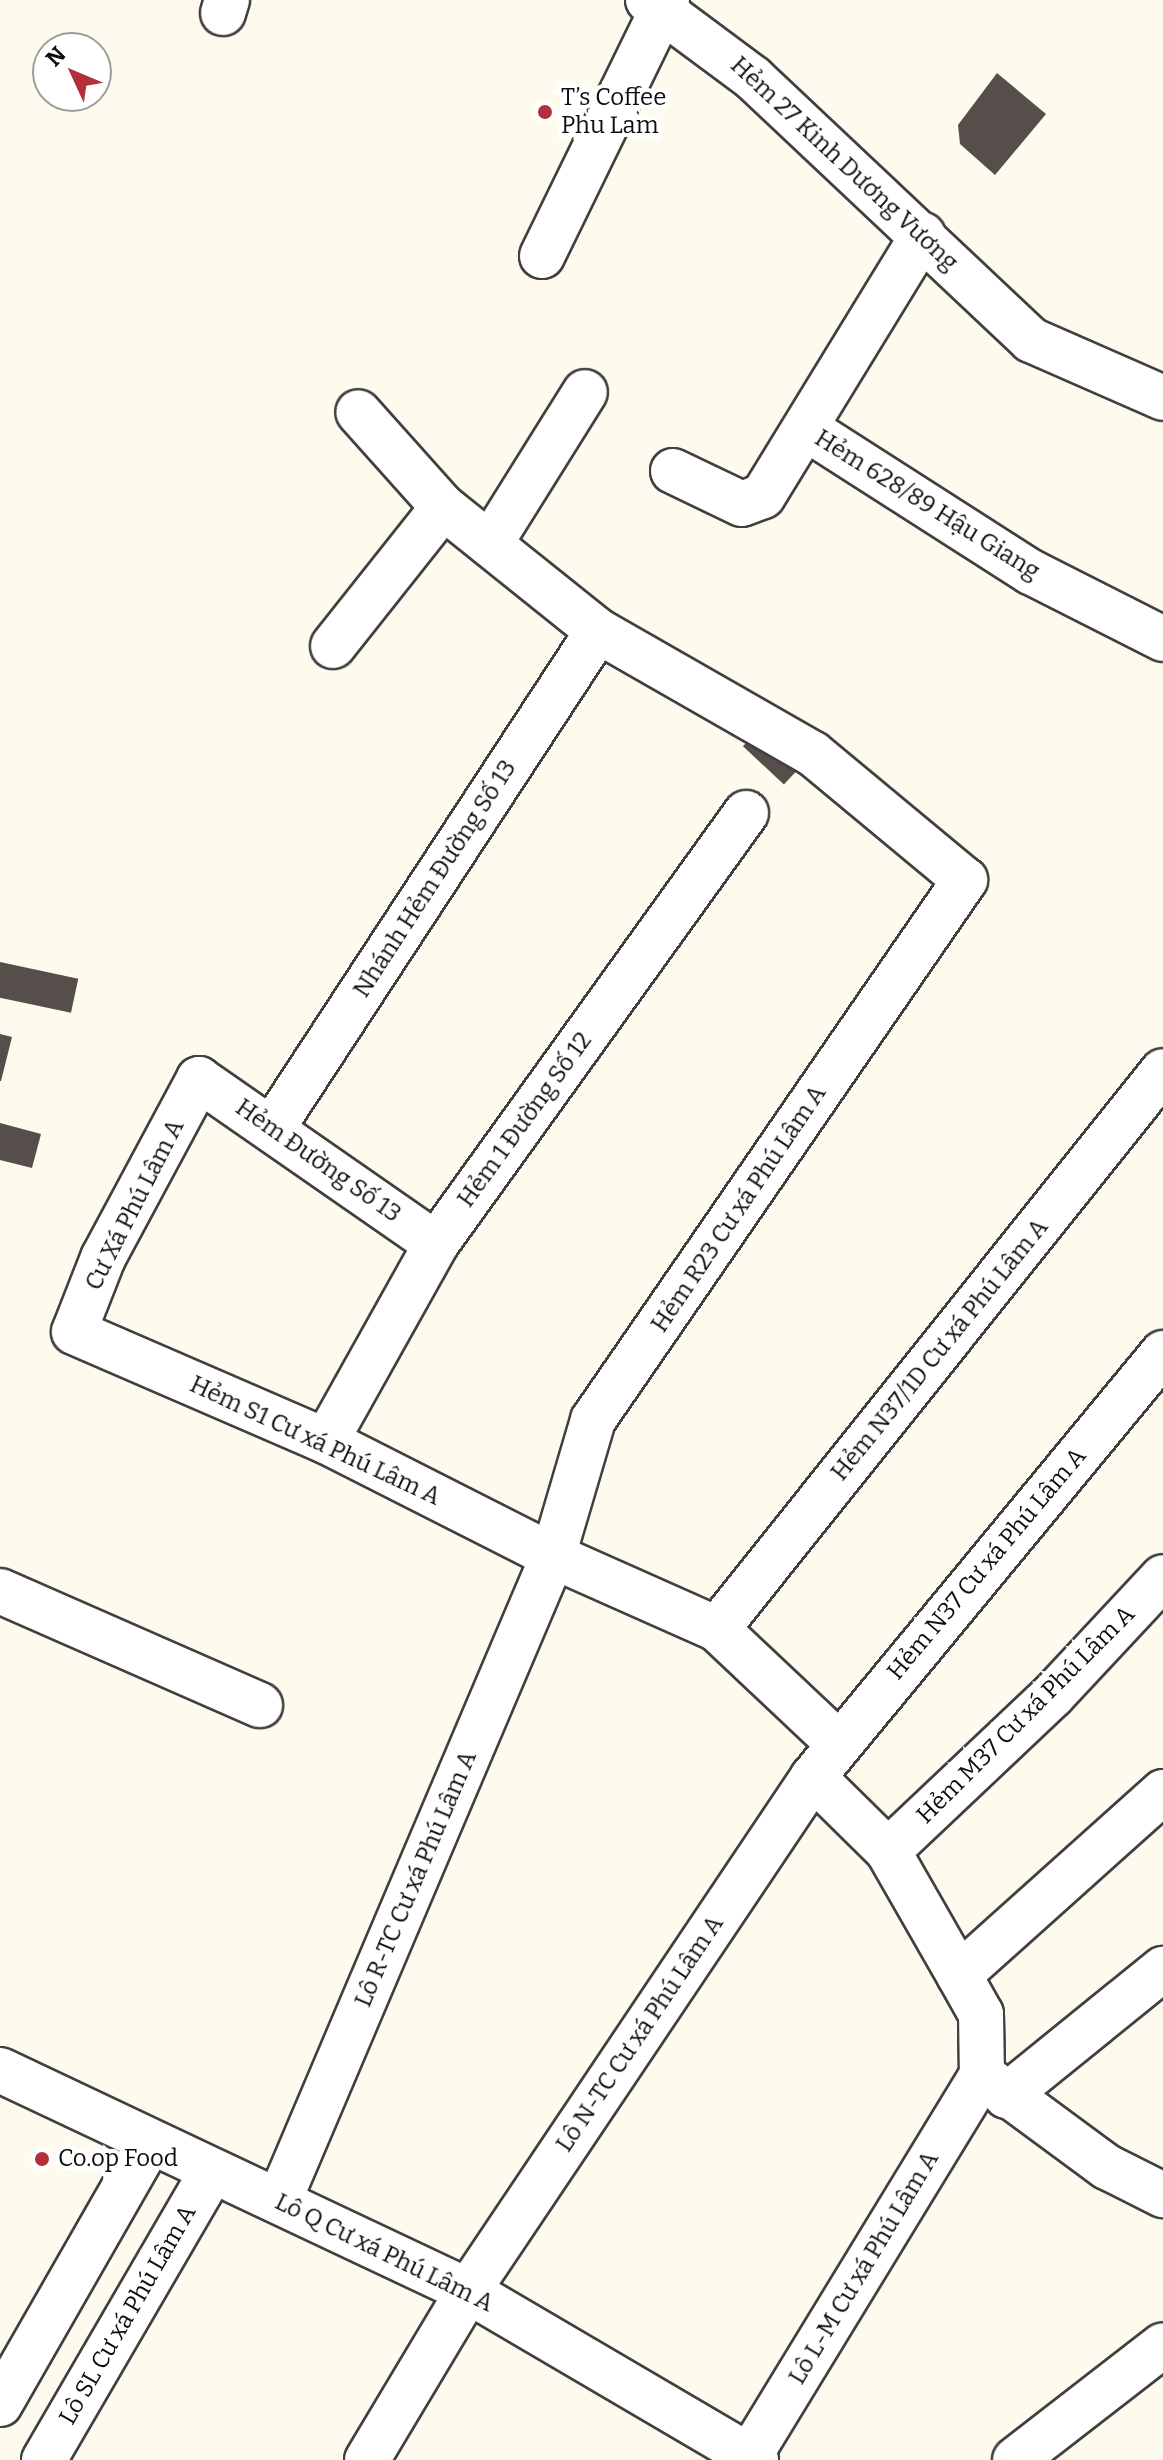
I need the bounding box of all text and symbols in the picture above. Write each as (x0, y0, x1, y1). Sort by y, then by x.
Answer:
north arrow (32, 32, 112, 112)
text: N (40, 41, 71, 72)
street label: Hẻm 27 Kinh Dương Vương (724, 51, 964, 277)
place label: T’s Coffee Phu Lam (561, 84, 666, 140)
marker: T’s Coffee Phu Lam (536, 103, 554, 121)
street label: Hẻm 628/89 Hậu Giang (809, 424, 1045, 586)
street label: Nhánh Hẻm Đường Số 13 (347, 755, 523, 1003)
street label: Hẻm 1 Đường Số 12 (452, 1027, 598, 1213)
street label: Hẻm R23 Cư xá Phú Lâm A (646, 1080, 832, 1338)
street label: Hẻm Đường Số 13 (230, 1093, 406, 1229)
street label: Cư Xá Phú Lâm A (80, 1115, 190, 1295)
street label: Hẻm N37/1D Cư xá Phú Lâm A (825, 1213, 1055, 1487)
street label: Hẻm S1 Cư xá Phú Lâm A (185, 1370, 445, 1512)
street label: Hẻm N37 Cư xá Phú Lâm A (882, 1442, 1092, 1686)
street label: Hẻm M37 Cư xá Phú Lâm A (911, 1600, 1141, 1830)
street label: Lô R-TC Cư xá Phú Lâm A (349, 1747, 483, 2011)
street label: Lô N-TC Cư xá Phú Lâm A (550, 1910, 730, 2158)
place label: Co.op Food (58, 2145, 178, 2173)
street label: Lô L-M Cư xá Phú Lâm A (783, 2146, 945, 2390)
marker: Co.op Food (33, 2150, 51, 2168)
street label: Lô Q Cư xá Phú Lâm A (270, 2188, 498, 2318)
street label: Lô SL Cư xá Phú Lâm A (53, 2200, 203, 2430)

